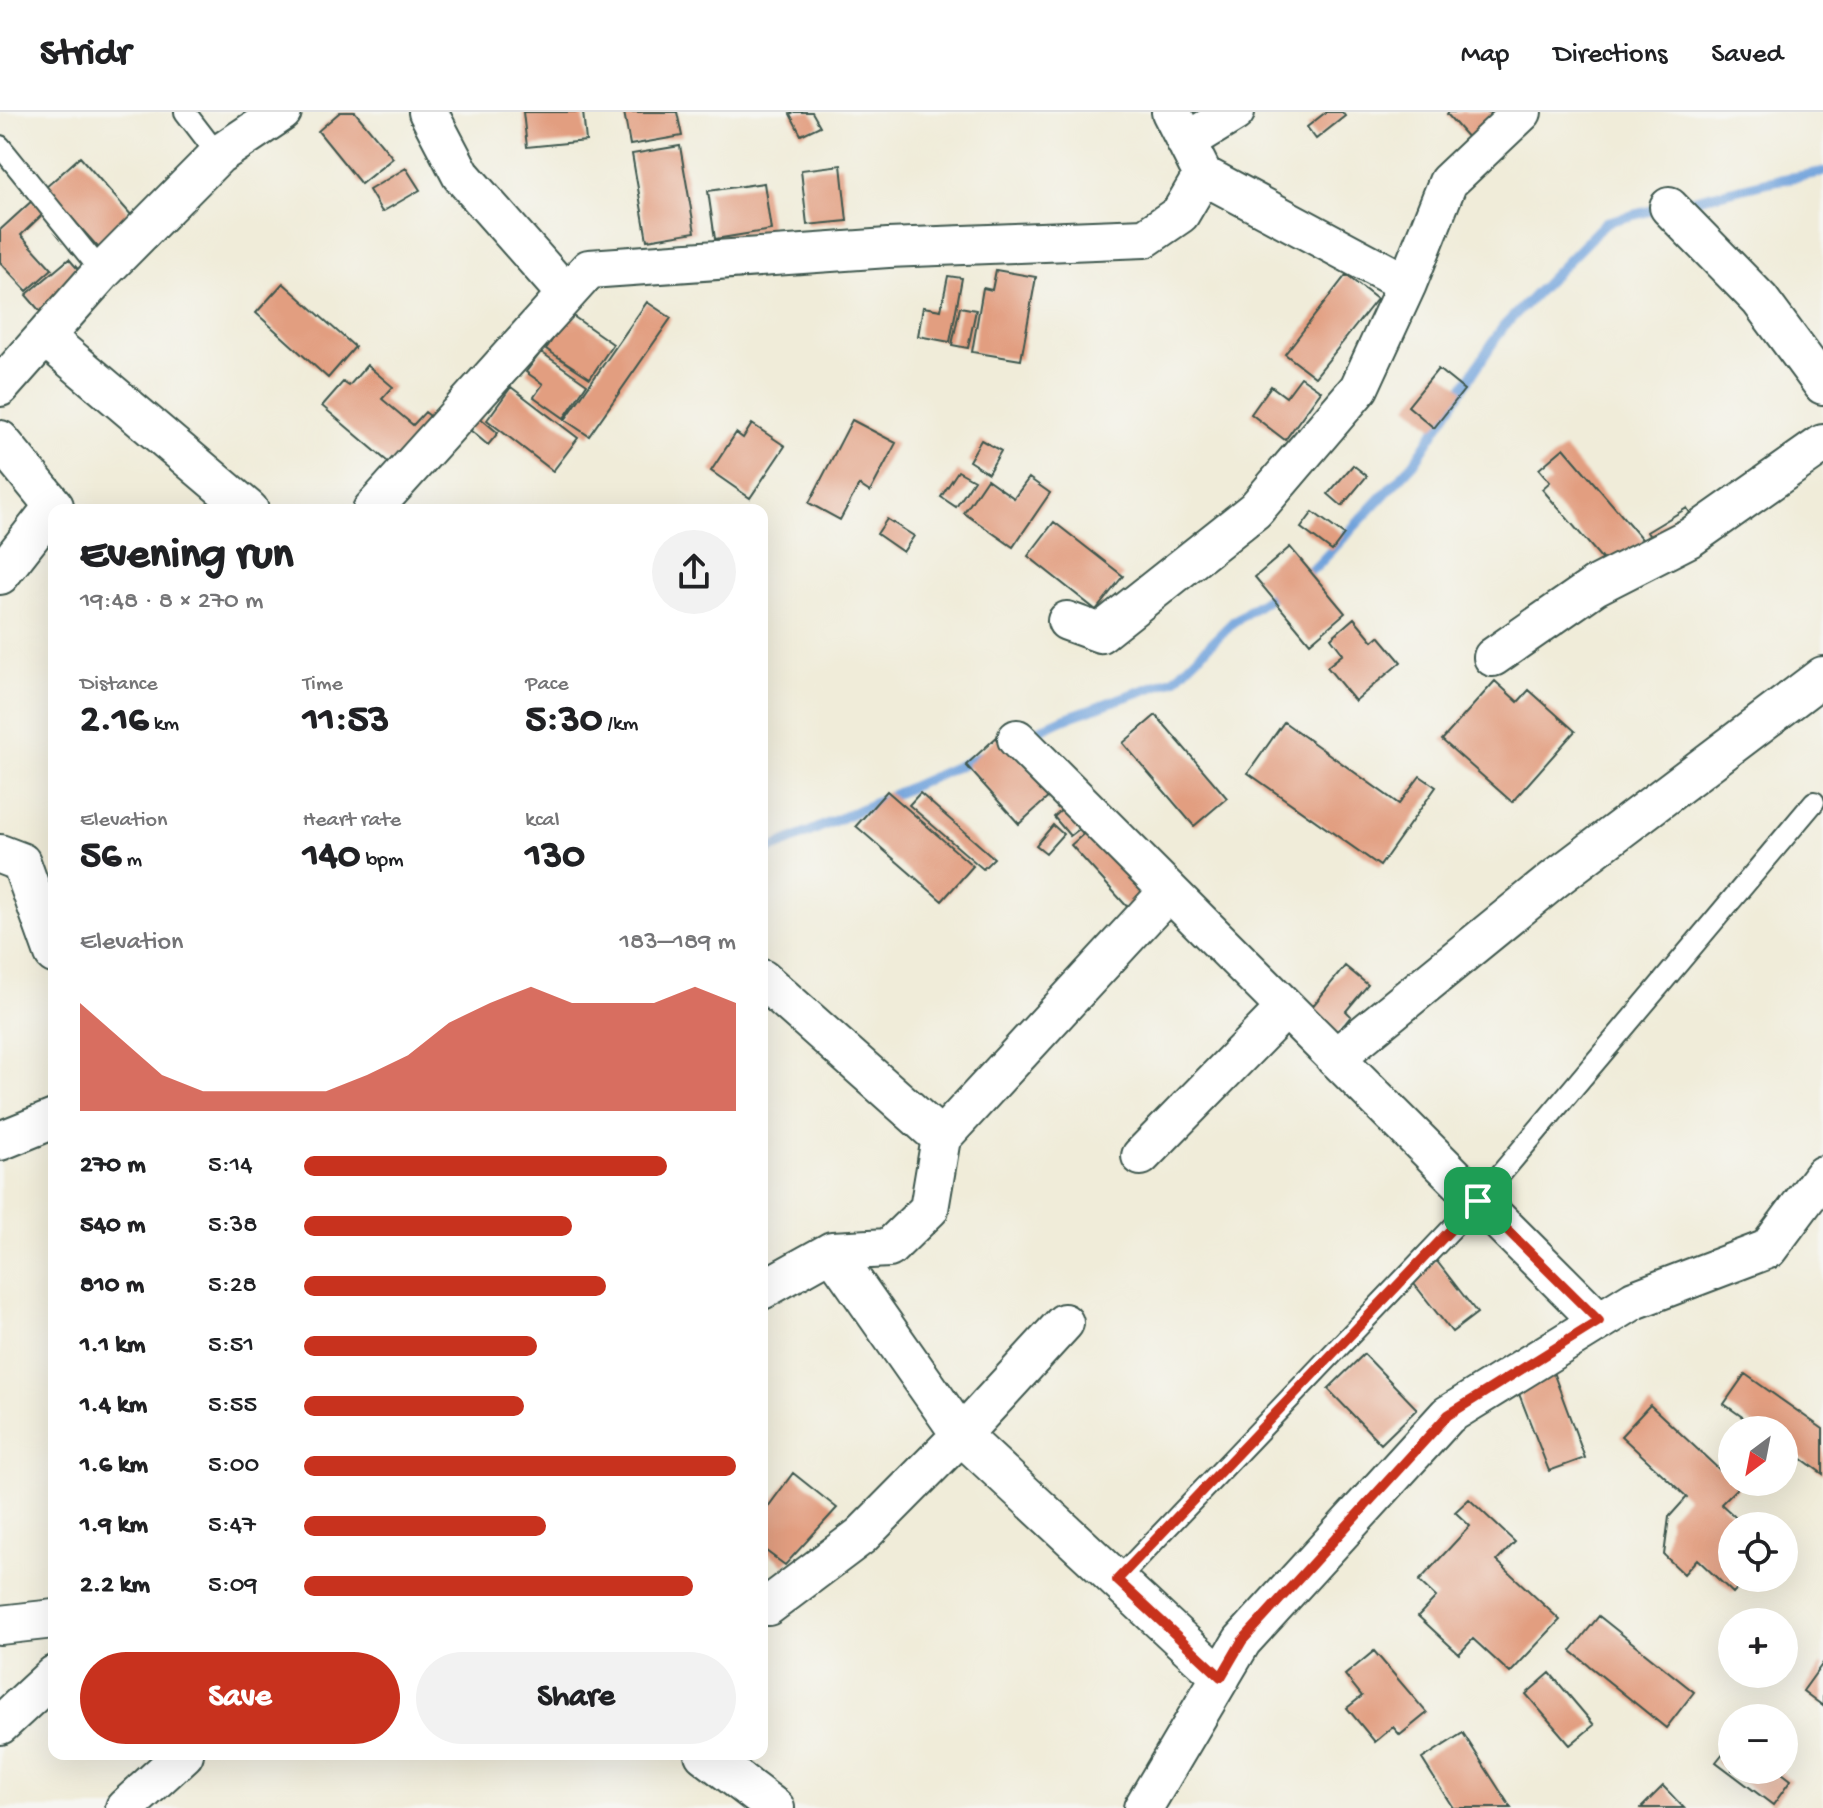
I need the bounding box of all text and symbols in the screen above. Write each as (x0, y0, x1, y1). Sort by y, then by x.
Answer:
text: Stridr (40, 33, 131, 77)
text: Map (1461, 39, 1509, 72)
text: Directions (1553, 39, 1667, 72)
text: Saved (1711, 39, 1783, 72)
button: share (652, 530, 736, 614)
text: Evening run (80, 531, 293, 583)
text: 19:48 · 8 × 270 m (80, 587, 263, 618)
text: Distance (80, 672, 158, 698)
text: Time (303, 672, 343, 698)
text: Pace (525, 672, 569, 698)
text: 2.16 (80, 698, 149, 745)
text: 11:53 (303, 698, 389, 745)
text: 5:30 (525, 698, 602, 745)
text: km (149, 712, 179, 738)
text: /km (602, 712, 638, 738)
text: Elevation (80, 808, 167, 834)
text: Heart rate (303, 808, 401, 834)
text: kcal (525, 808, 560, 834)
text: 56 (80, 834, 121, 881)
text: 140 (303, 834, 360, 881)
text: 130 (525, 834, 585, 881)
text: m (121, 848, 142, 874)
text: bpm (360, 848, 404, 874)
text: Elevation (80, 928, 183, 959)
text: 183–189 m (619, 928, 736, 959)
text: 270 m (80, 1151, 146, 1182)
text: 5:14 (208, 1151, 253, 1182)
pin (1444, 1167, 1512, 1235)
icon: arrive (1456, 1179, 1500, 1223)
text: 540 m (80, 1211, 145, 1242)
text: 5:38 (208, 1211, 258, 1242)
text: 810 m (80, 1271, 144, 1302)
text: 5:28 (208, 1271, 257, 1302)
text: 1.1 km (80, 1331, 145, 1362)
text: 5:51 (208, 1331, 254, 1362)
text: 1.4 km (80, 1391, 147, 1422)
text: 5:55 (208, 1391, 257, 1422)
north arrow (1718, 1416, 1798, 1496)
map controls (1718, 1416, 1798, 1784)
text: 1.6 km (80, 1451, 148, 1482)
text: 5:00 (208, 1451, 259, 1482)
text: 1.9 km (80, 1511, 148, 1542)
text: 5:47 (208, 1511, 256, 1542)
button: locate (1718, 1512, 1798, 1592)
text: 2.2 km (80, 1571, 150, 1602)
text: 5:09 (208, 1571, 258, 1602)
button: + (1718, 1608, 1798, 1688)
button: Save (80, 1652, 400, 1744)
button: Share (416, 1652, 736, 1744)
button: − (1718, 1704, 1798, 1784)

